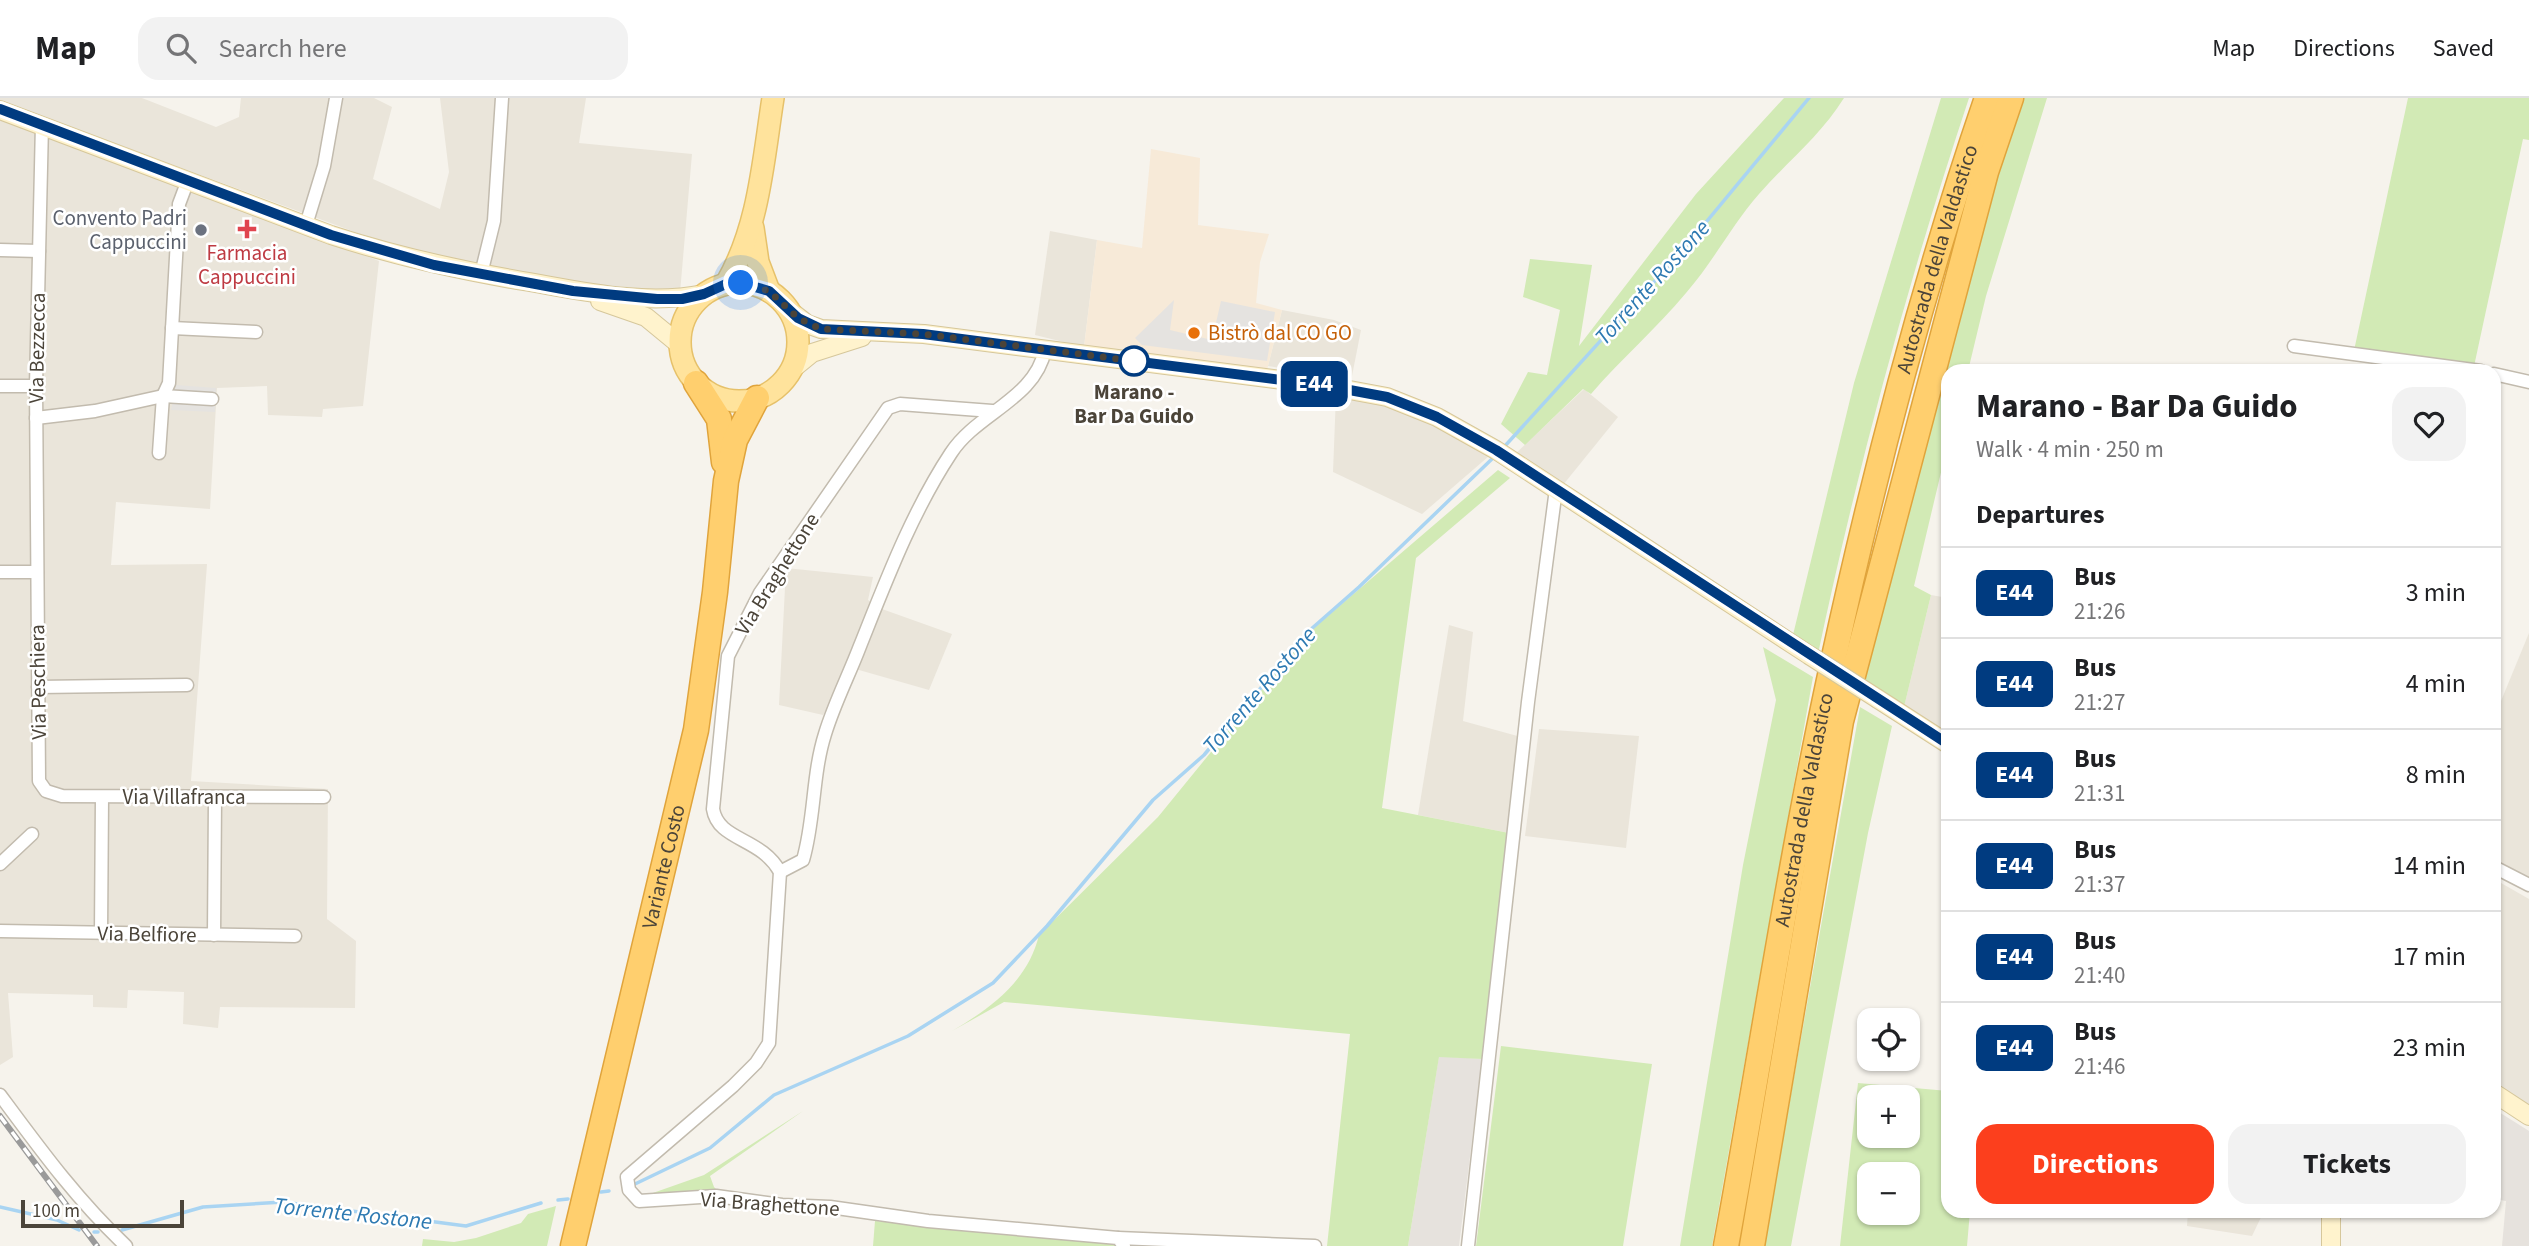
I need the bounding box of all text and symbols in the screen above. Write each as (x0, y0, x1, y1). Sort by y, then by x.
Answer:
search box (138, 17, 628, 80)
text: Map (35, 25, 96, 72)
icon: search (162, 29, 200, 67)
text: Search here (218, 30, 347, 67)
text: Map (2212, 31, 2255, 66)
text: Directions (2293, 31, 2395, 66)
text: Saved (2433, 31, 2494, 66)
street label: Autostrada della Valdastico (1889, 141, 1985, 377)
place label: Convento Padri Cappuccini (52, 203, 187, 257)
water label: Torrente Rostone (1587, 212, 1718, 352)
marker: Farmacia Cappuccini (239, 221, 255, 237)
marker: Convento Padri Cappuccini (193, 222, 209, 238)
place label: Farmacia Cappuccini (198, 238, 296, 292)
your location (723, 265, 758, 300)
street label: Via Bezzecca (21, 292, 53, 404)
place label: Bistrò dal CO GO (1208, 318, 1352, 348)
marker: Bistrò dal CO GO (1186, 325, 1202, 341)
marker: Marano - Bar Da Guido (1119, 346, 1149, 376)
line badge: E44 (1274, 361, 1354, 407)
text: E44 (1295, 366, 1333, 401)
place label: Marano - Bar Da Guido (1074, 377, 1194, 431)
text: Marano - Bar Da Guido (1976, 383, 2298, 430)
button: heart (2392, 387, 2466, 461)
text: Walk · 4 min · 250 m (1976, 433, 2164, 466)
text: Departures (1976, 496, 2104, 533)
street label: Via Braghettone (727, 507, 827, 641)
text: Bus (2074, 558, 2116, 595)
text: 3 min (2406, 574, 2466, 611)
text: E44 (1995, 575, 2034, 610)
text: 21:26 (2074, 595, 2125, 628)
water label: Torrente Rostone (1195, 619, 1324, 761)
street label: Via Peschiera (22, 624, 54, 740)
text: Bus (2074, 649, 2116, 686)
text: 4 min (2406, 665, 2466, 702)
text: E44 (1995, 666, 2034, 701)
text: 21:27 (2074, 686, 2125, 719)
street label: Autostrada della Valdastico (1767, 690, 1841, 929)
text: Bus (2074, 740, 2116, 777)
text: 8 min (2406, 756, 2466, 793)
text: E44 (1995, 757, 2034, 792)
text: 21:31 (2074, 777, 2125, 810)
street label: Via Villafranca (123, 782, 245, 812)
street label: Variante Costo (634, 801, 693, 932)
text: Bus (2074, 831, 2116, 868)
text: 14 min (2393, 847, 2466, 884)
text: E44 (1995, 848, 2034, 883)
text: 21:37 (2074, 868, 2125, 901)
street label: Via Belfiore (97, 918, 197, 950)
text: Bus (2074, 922, 2116, 959)
text: 17 min (2393, 938, 2466, 975)
text: E44 (1995, 939, 2034, 974)
text: 21:40 (2074, 959, 2125, 992)
map controls (1857, 1008, 1920, 1225)
button: locate (1857, 1008, 1920, 1071)
text: Bus (2074, 1013, 2116, 1050)
text: 23 min (2393, 1029, 2466, 1066)
text: E44 (1995, 1030, 2034, 1065)
text: 21:46 (2074, 1050, 2125, 1083)
button: + (1857, 1085, 1920, 1148)
button: Directions (1976, 1124, 2214, 1204)
button: Tickets (2228, 1124, 2466, 1204)
button: − (1857, 1162, 1920, 1225)
street label: Via Braghettone (699, 1184, 841, 1224)
water label: Torrente Rostone (272, 1189, 434, 1238)
scale bar (21, 1197, 184, 1229)
text: 100 m (32, 1198, 80, 1225)

